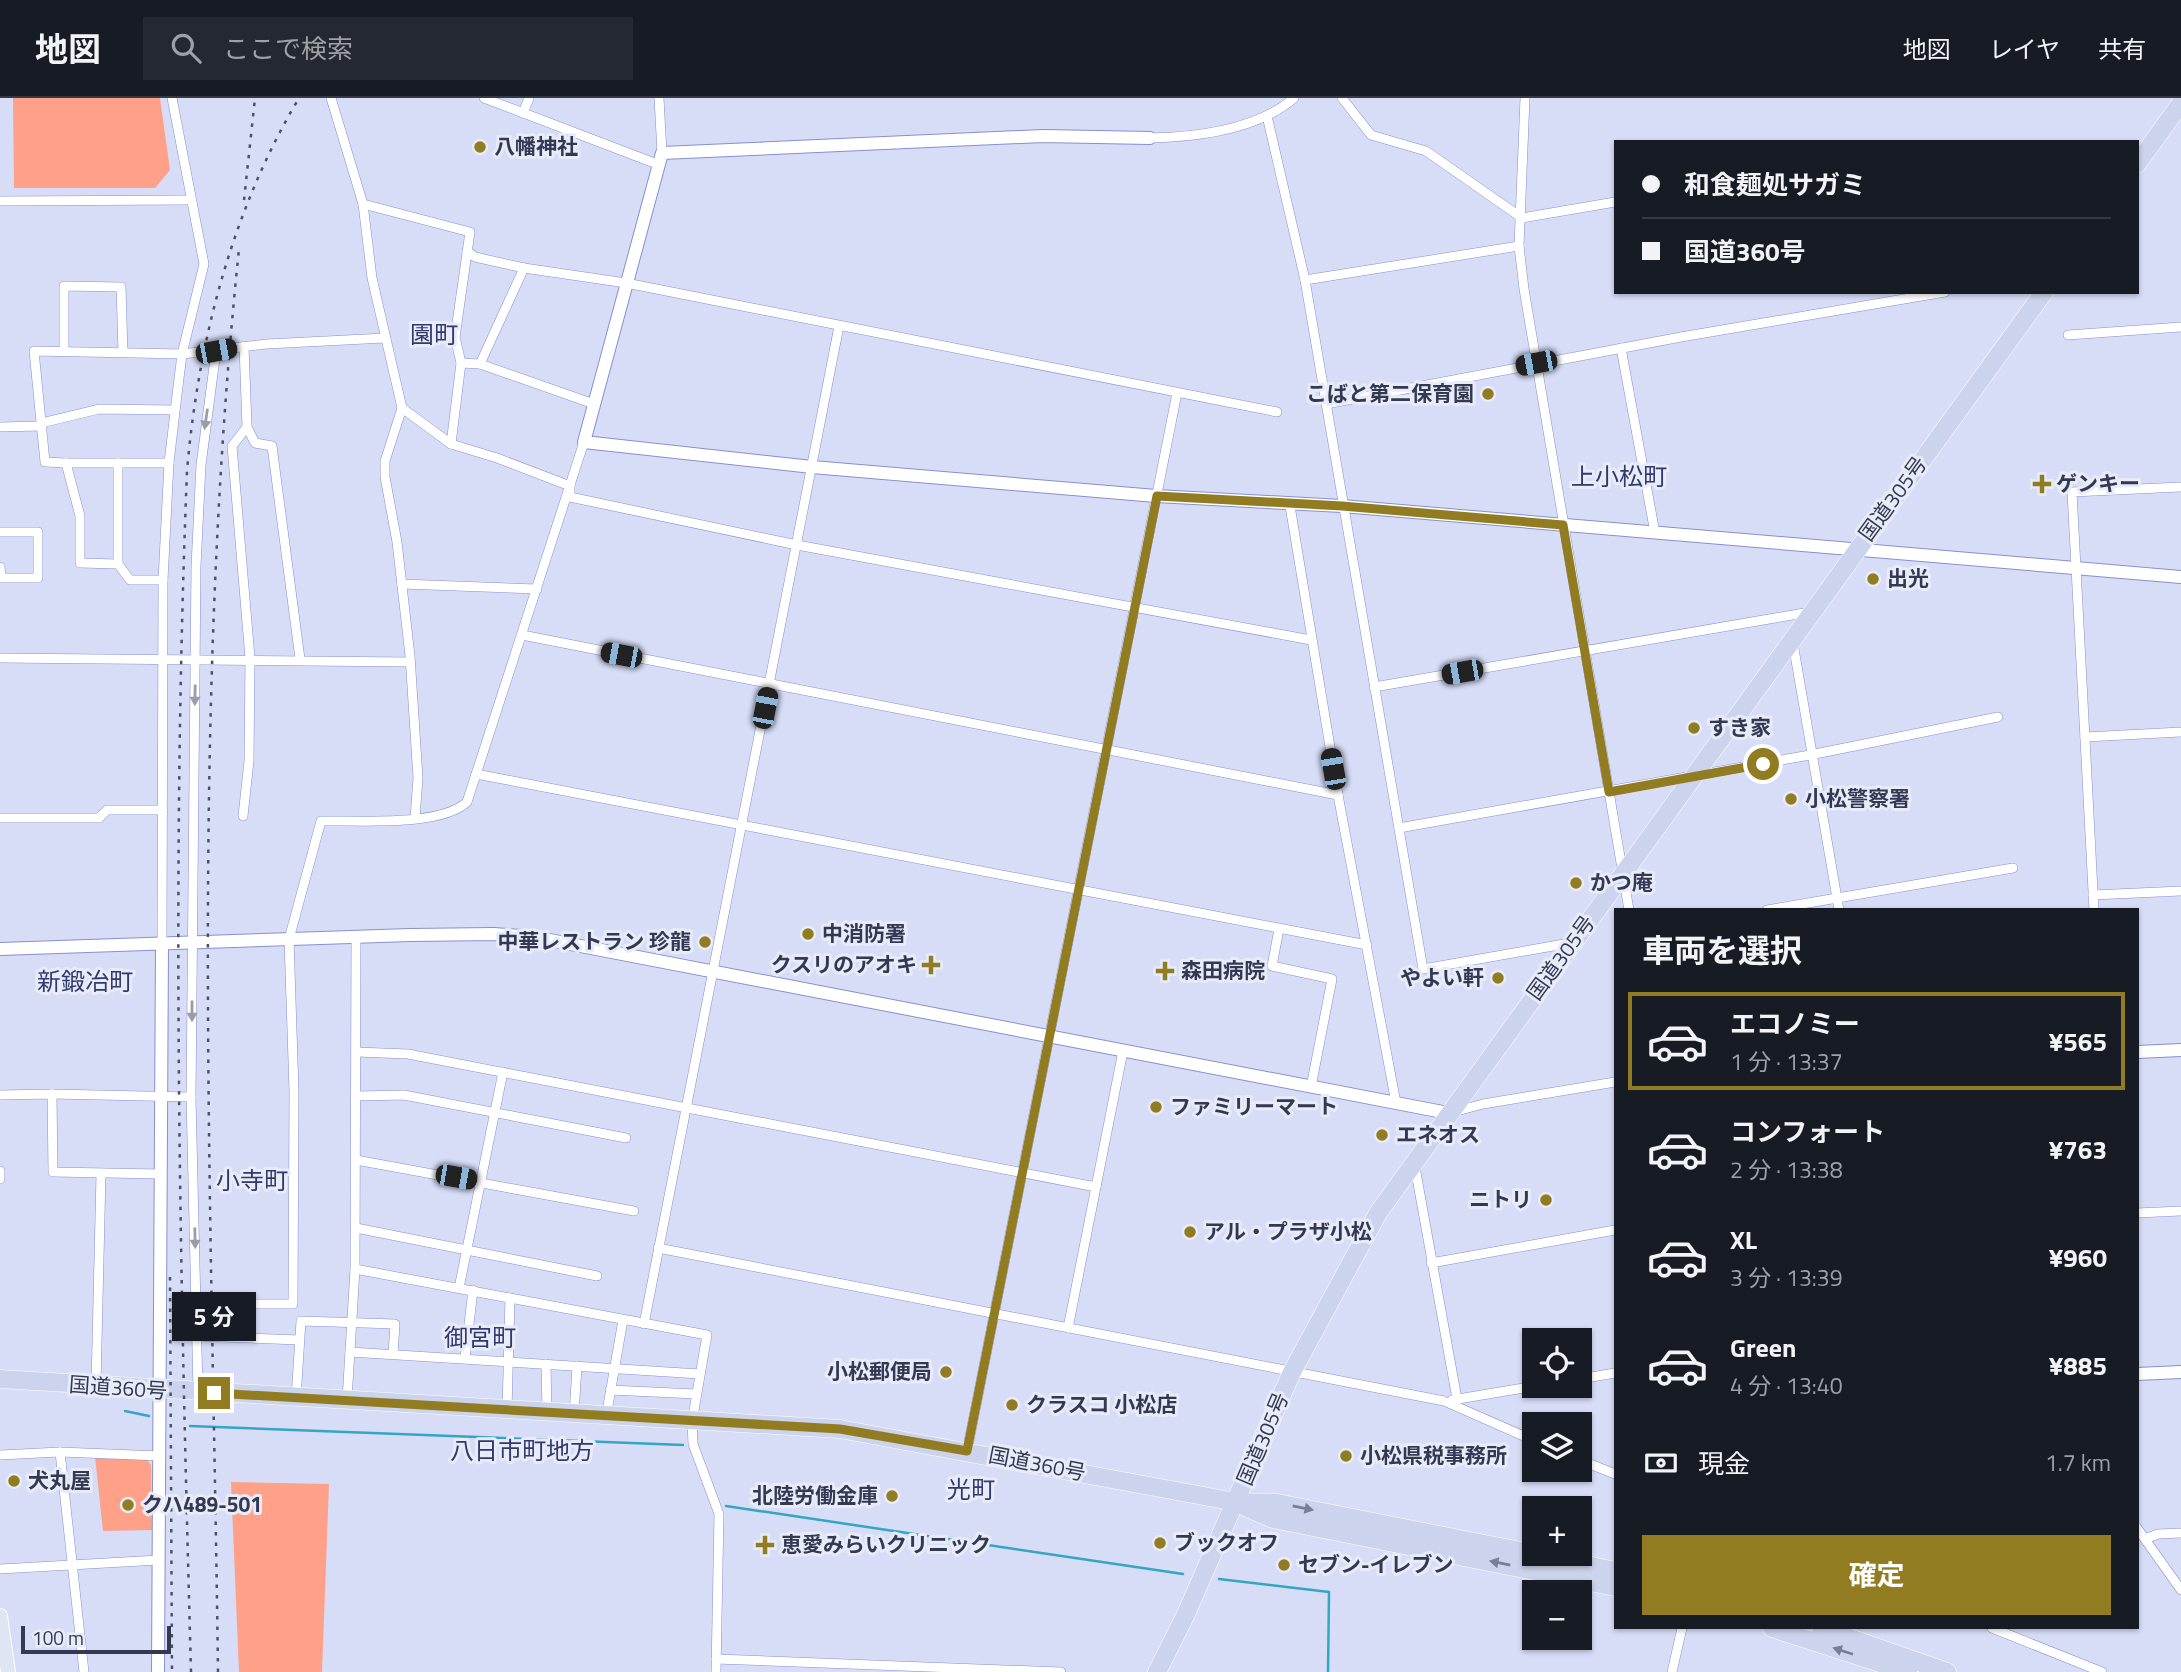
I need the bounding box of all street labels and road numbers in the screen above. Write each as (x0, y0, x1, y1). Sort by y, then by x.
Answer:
street label: 国道305号 (1850, 449, 1934, 548)
street label: 国道305号 (1518, 908, 1602, 1007)
street label: 国道360号 (68, 1368, 168, 1406)
street label: 国道305号 (1228, 1387, 1296, 1490)
street label: 国道360号 (986, 1438, 1088, 1488)

